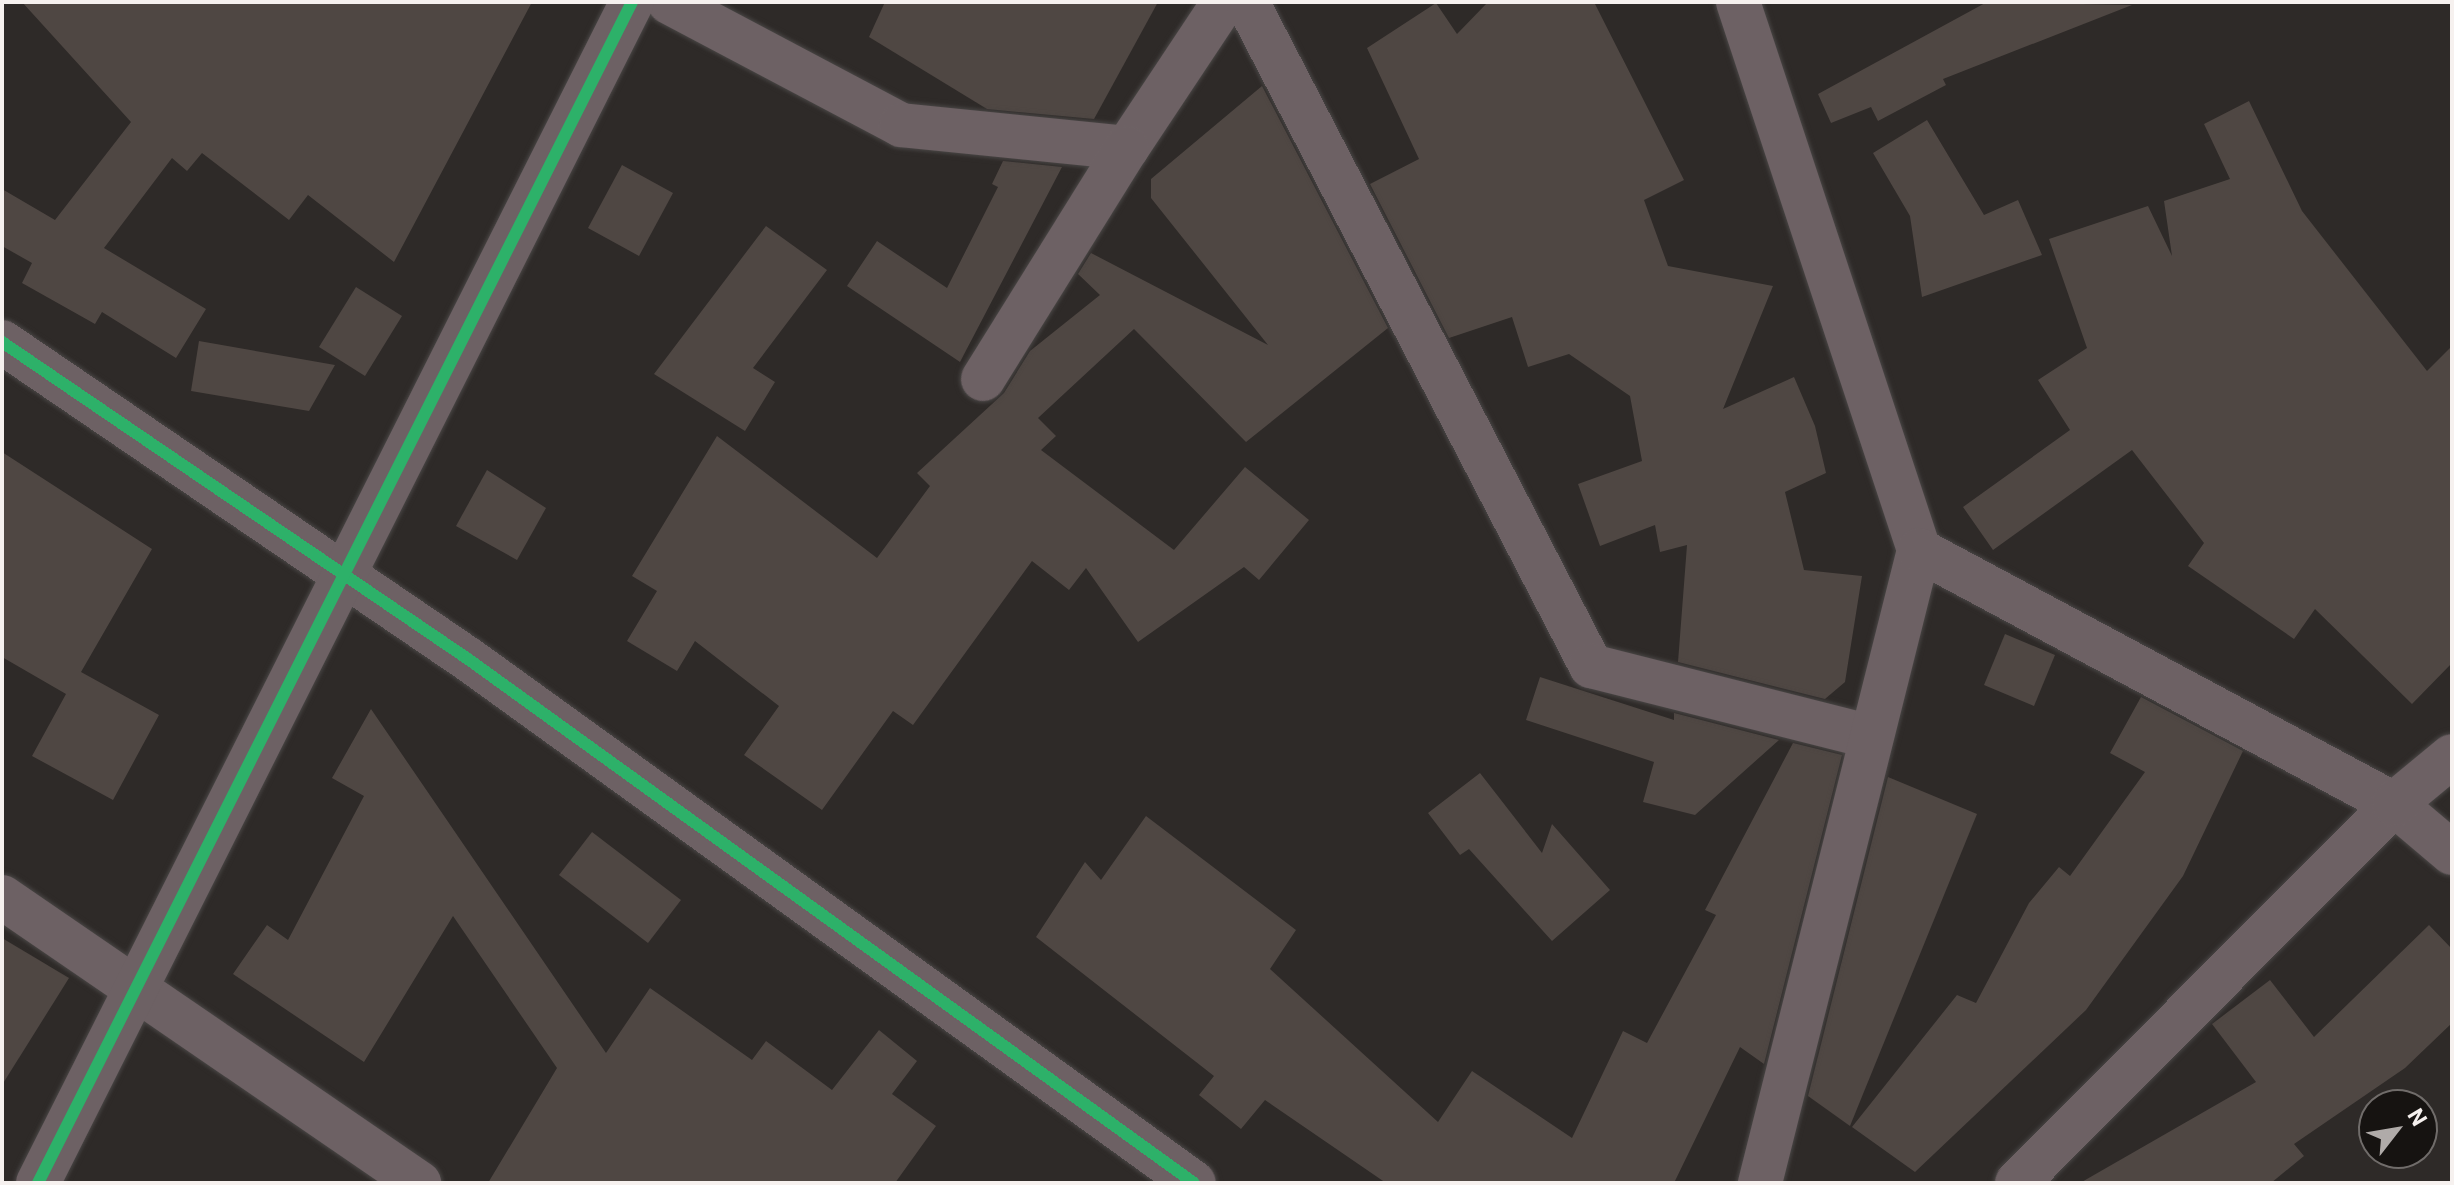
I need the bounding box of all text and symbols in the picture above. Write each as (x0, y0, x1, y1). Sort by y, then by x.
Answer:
north arrow (2358, 1089, 2438, 1169)
text: N (2403, 1104, 2432, 1131)

